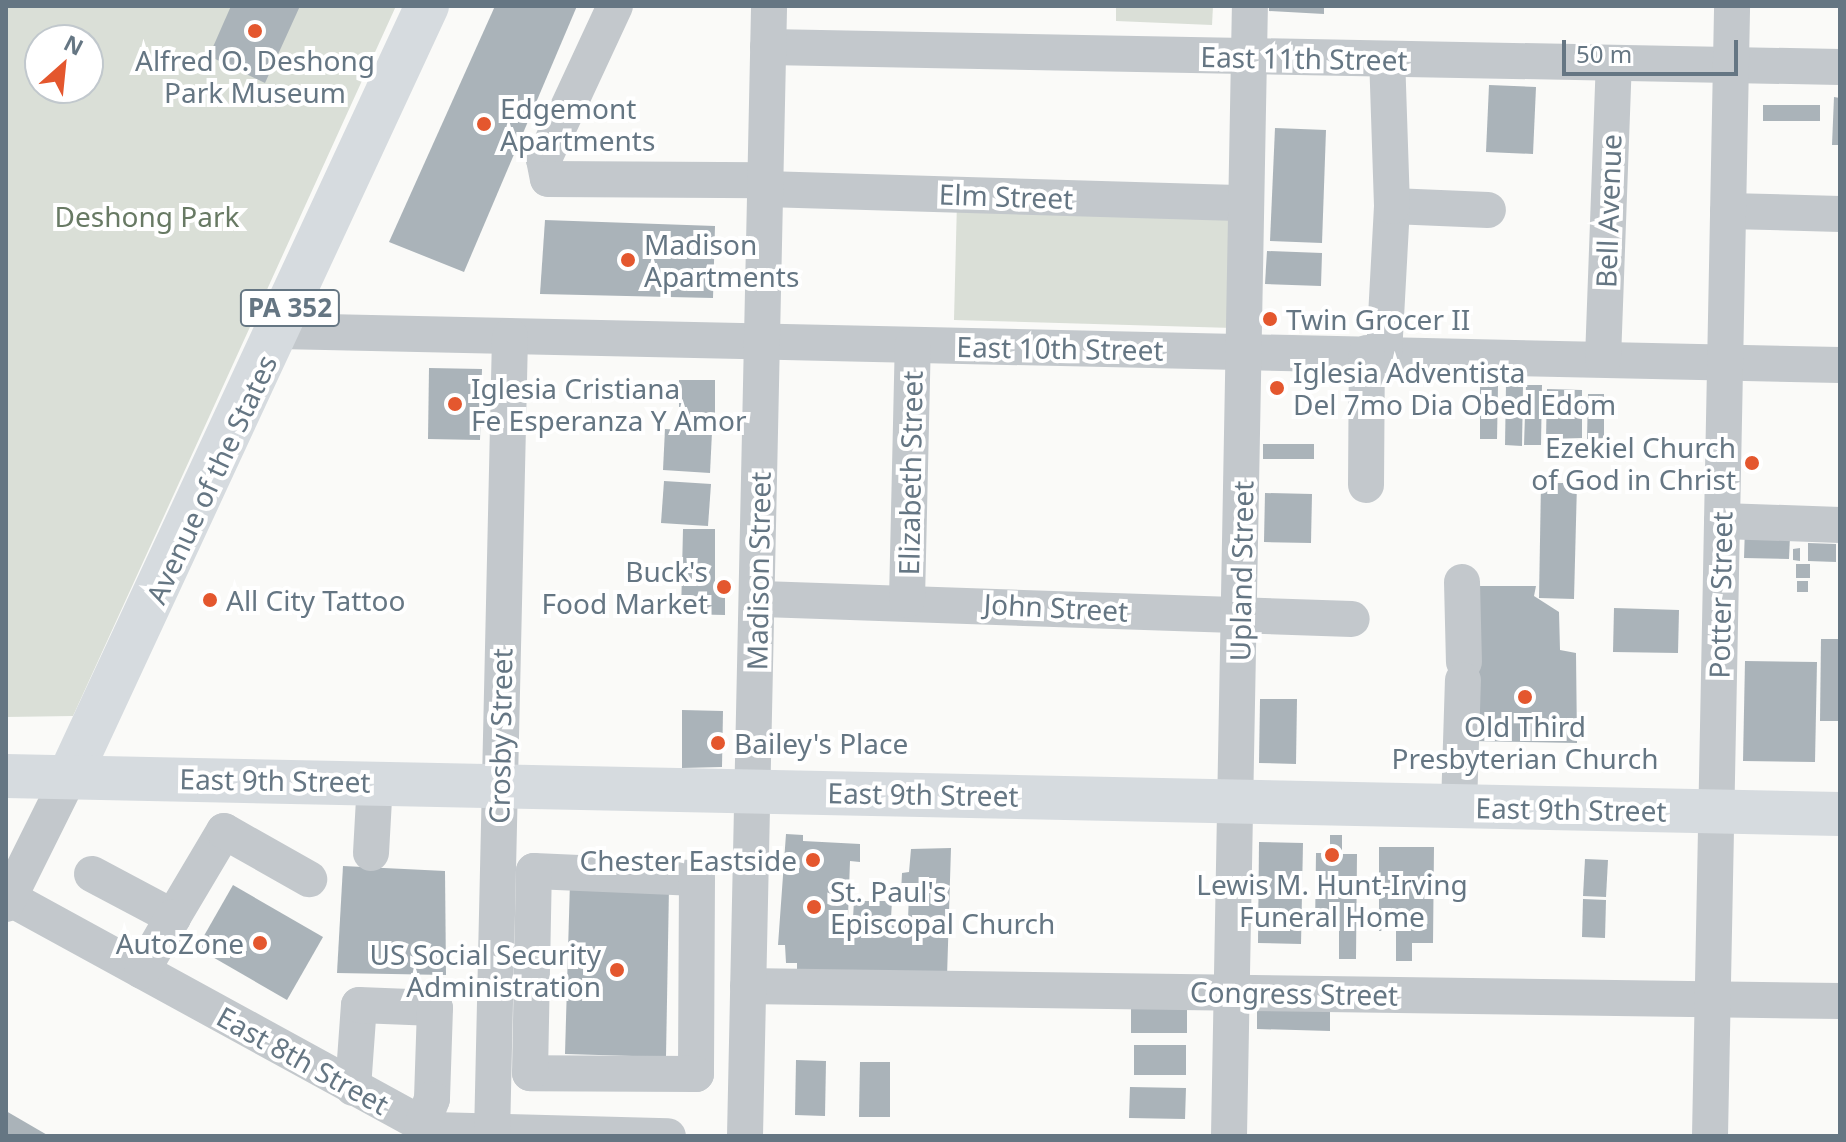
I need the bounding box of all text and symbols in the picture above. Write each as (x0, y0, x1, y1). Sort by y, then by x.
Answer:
marker: Alfred O. Deshong Park Museum (246, 22, 264, 40)
north arrow (24, 24, 104, 104)
scale bar (1566, 24, 1742, 74)
text: N (59, 27, 89, 62)
text: 50 m (1576, 37, 1632, 70)
street label: East 11th Street (1200, 39, 1408, 77)
place label: Alfred O. Deshong Park Museum (135, 43, 375, 109)
place label: Edgemont Apartments (500, 91, 655, 157)
marker: Edgemont Apartments (475, 115, 493, 133)
street label: Bell Avenue (1589, 133, 1627, 289)
street label: Elm Street (938, 177, 1074, 215)
park label: Deshong Park (55, 199, 239, 233)
place label: Madison Apartments (644, 227, 799, 293)
marker: Madison Apartments (619, 251, 637, 269)
road number: PA 352 (238, 286, 342, 330)
place label: Twin Grocer II (1286, 302, 1470, 336)
marker: Twin Grocer II (1261, 310, 1279, 328)
street label: East 10th Street (956, 329, 1164, 367)
street label: Avenue of the States (139, 349, 283, 609)
place label: Iglesia Adventista Del 7mo Dia Obed Edom (1293, 355, 1616, 421)
street label: Elizabeth Street (891, 370, 929, 576)
place label: Iglesia Cristiana Fe Esperanza Y Amor (471, 371, 746, 437)
marker: Iglesia Adventista Del 7mo Dia Obed Edom (1268, 379, 1286, 397)
marker: Iglesia Cristiana Fe Esperanza Y Amor (446, 395, 464, 413)
place label: Ezekiel Church of God in Christ (1531, 430, 1736, 496)
marker: Ezekiel Church of God in Christ (1743, 454, 1761, 472)
street label: Madison Street (739, 471, 777, 671)
street label: Upland Street (1223, 480, 1259, 662)
street label: Potter Street (1702, 511, 1738, 679)
place label: Buck's Food Market (542, 554, 708, 620)
marker: Buck's Food Market (715, 578, 733, 596)
place label: All City Tattoo (226, 583, 405, 617)
street label: John Street (983, 586, 1129, 628)
marker: All City Tattoo (201, 591, 219, 609)
street label: Crosby Street (482, 648, 518, 824)
marker: Old Third Presbyterian Church (1516, 688, 1534, 706)
place label: Old Third Presbyterian Church (1391, 709, 1659, 775)
place label: Bailey's Place (734, 726, 908, 760)
marker: Bailey's Place (709, 734, 727, 752)
street label: East 9th Street (179, 762, 371, 798)
street label: East 9th Street (827, 776, 1019, 812)
street label: East 9th Street (1475, 791, 1667, 827)
place label: Chester Eastside (580, 843, 797, 877)
marker: Lewis M. Hunt-Irving Funeral Home (1323, 846, 1341, 864)
marker: Chester Eastside (804, 851, 822, 869)
place label: Lewis M. Hunt-Irving Funeral Home (1196, 867, 1468, 933)
place label: St. Paul's Episcopal Church (830, 874, 1055, 940)
marker: St. Paul's Episcopal Church (805, 898, 823, 916)
place label: AutoZone (116, 926, 244, 960)
marker: AutoZone (251, 934, 269, 952)
place label: US Social Security Administration (370, 937, 601, 1003)
marker: US Social Security Administration (608, 961, 626, 979)
street label: Congress Street (1190, 974, 1398, 1012)
street label: East 8th Street (211, 999, 395, 1121)

